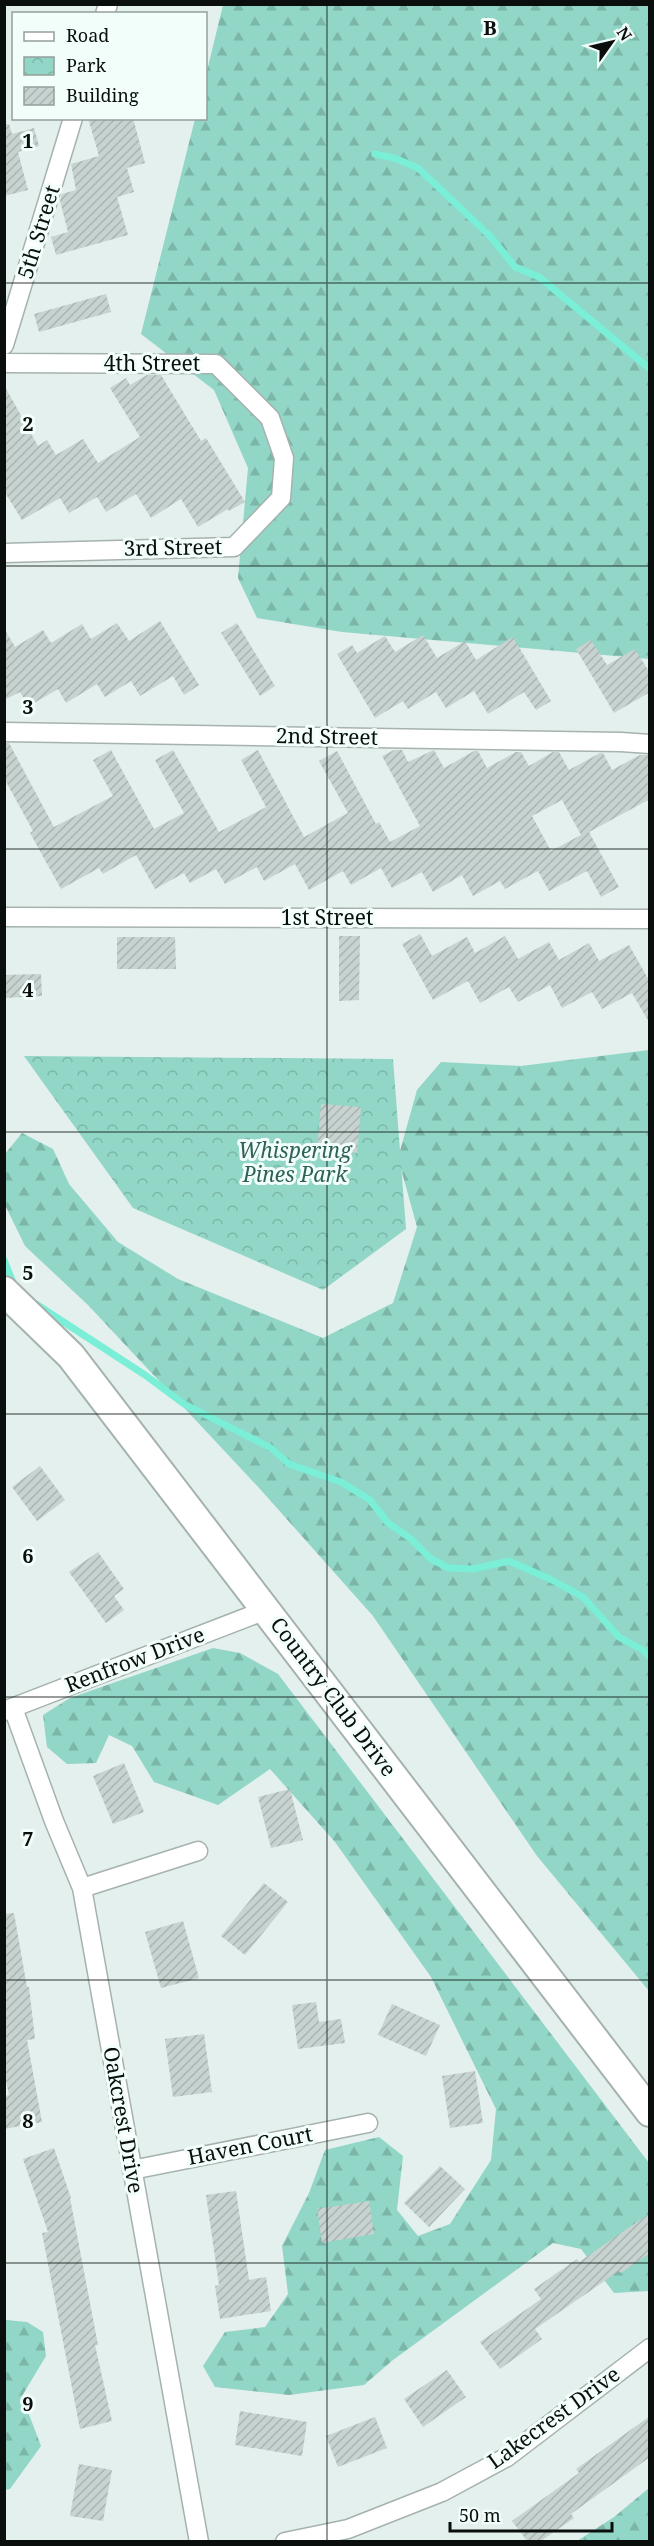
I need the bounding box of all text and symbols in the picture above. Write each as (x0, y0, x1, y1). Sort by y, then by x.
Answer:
legend (12, 12, 207, 120)
north arrow (582, 12, 642, 72)
text: B (483, 14, 497, 41)
text: N (612, 22, 637, 45)
text: Road (66, 23, 109, 47)
text: Park (66, 53, 106, 77)
text: Building (66, 83, 139, 107)
text: 1 (22, 127, 34, 154)
street label: 5th Street (11, 181, 66, 282)
street label: 4th Street (104, 349, 200, 377)
text: 2 (22, 410, 34, 437)
street label: 3rd Street (123, 532, 223, 562)
text: 3 (22, 693, 34, 720)
street label: 2nd Street (276, 721, 378, 751)
street label: 1st Street (281, 903, 373, 931)
text: 4 (22, 976, 34, 1003)
park label: Whispering Pines Park (238, 1136, 353, 1188)
text: 5 (22, 1259, 34, 1286)
text: 6 (22, 1542, 34, 1569)
street label: Country Club Drive (265, 1611, 403, 1782)
street label: Renfrow Drive (61, 1620, 208, 1699)
text: 7 (22, 1825, 34, 1852)
street label: Oakcrest Drive (97, 2044, 151, 2195)
text: 8 (22, 2107, 34, 2134)
street label: Haven Court (185, 2119, 315, 2171)
street label: Lakecrest Drive (482, 2360, 625, 2475)
text: 9 (22, 2390, 34, 2417)
scale bar (450, 2495, 612, 2533)
text: 50 m (459, 2503, 501, 2527)

